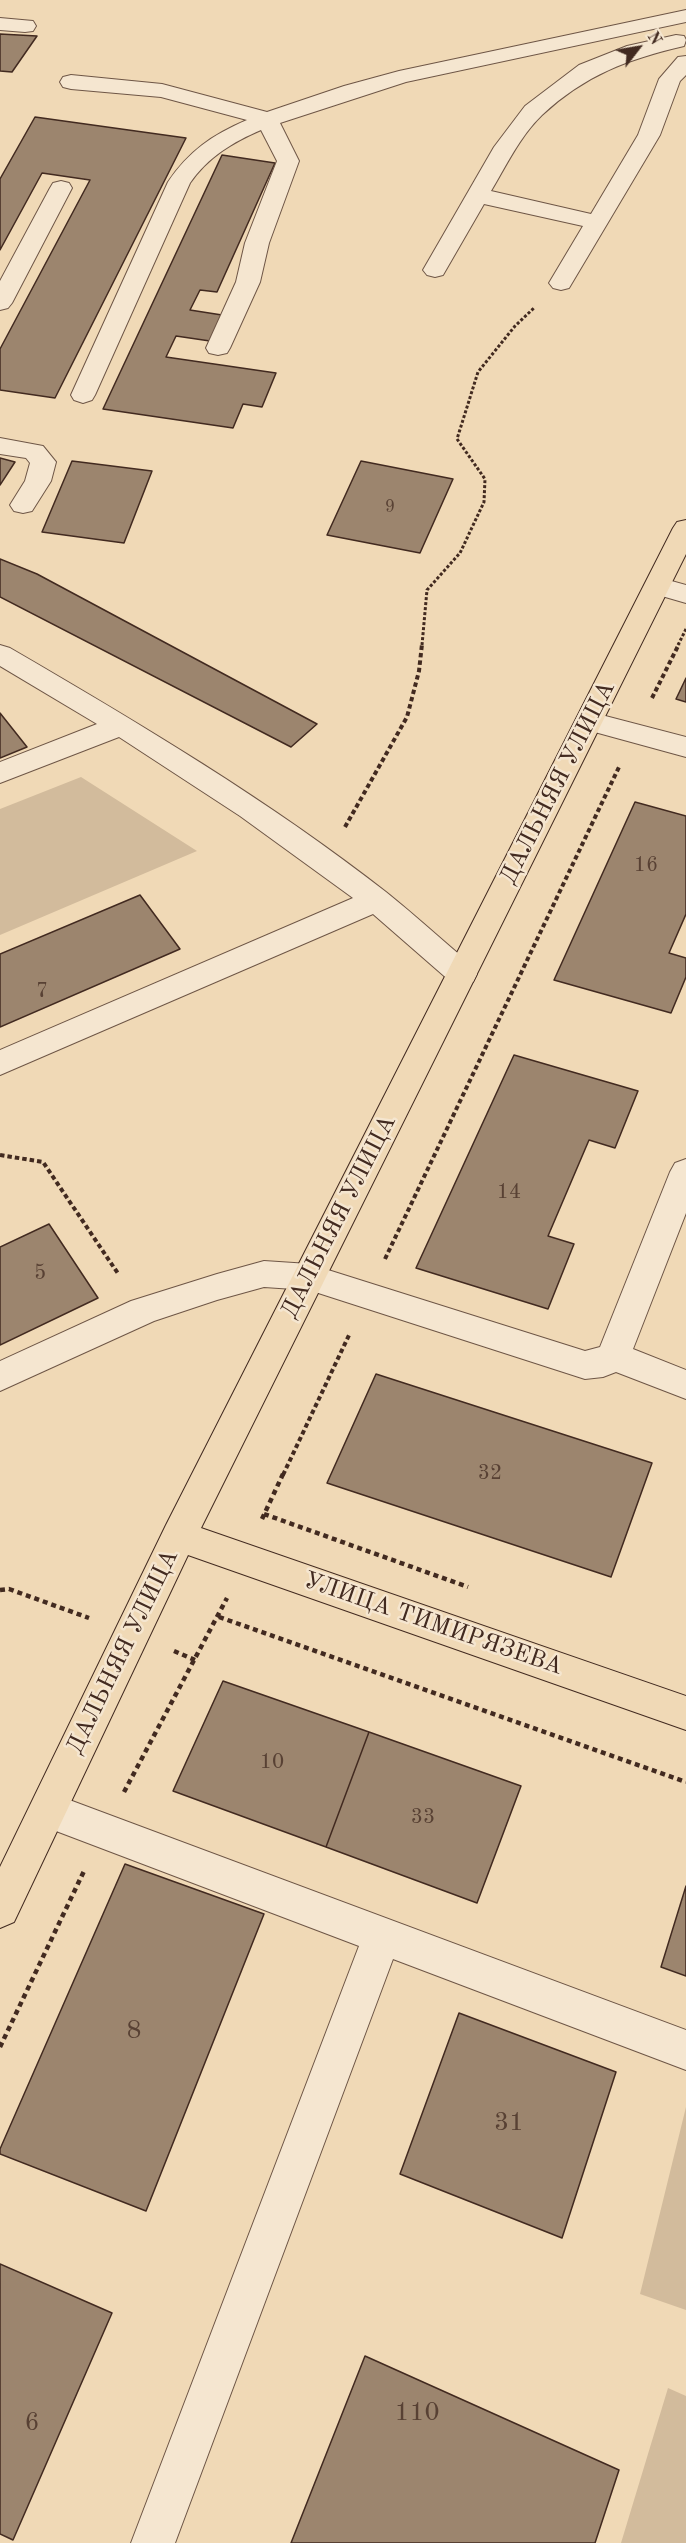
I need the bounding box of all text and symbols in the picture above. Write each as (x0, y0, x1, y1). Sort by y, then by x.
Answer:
north arrow (608, 18, 668, 78)
text: N (643, 29, 663, 48)
house number: 9 (385, 496, 395, 518)
street label: ДАЛЬНЯЯ УЛИЦА (494, 677, 622, 889)
house number: 16 (634, 852, 658, 878)
house number: 7 (36, 978, 48, 1004)
street label: ДАЛЬНЯЯ УЛИЦА (275, 1111, 403, 1323)
house number: 14 (497, 1179, 521, 1205)
house number: 5 (34, 1260, 46, 1286)
house number: 32 (478, 1460, 502, 1486)
street label: ДАЛЬНЯЯ УЛИЦА (61, 1545, 185, 1759)
street label: УЛИЦА ТИМИРЯЗЕВА (300, 1566, 566, 1682)
house number: 10 (260, 1749, 284, 1775)
house number: 33 (411, 1804, 435, 1830)
house number: 8 (126, 2015, 142, 2047)
house number: 31 (494, 2107, 524, 2139)
house number: 110 (394, 2397, 440, 2429)
house number: 6 (24, 2407, 40, 2439)

